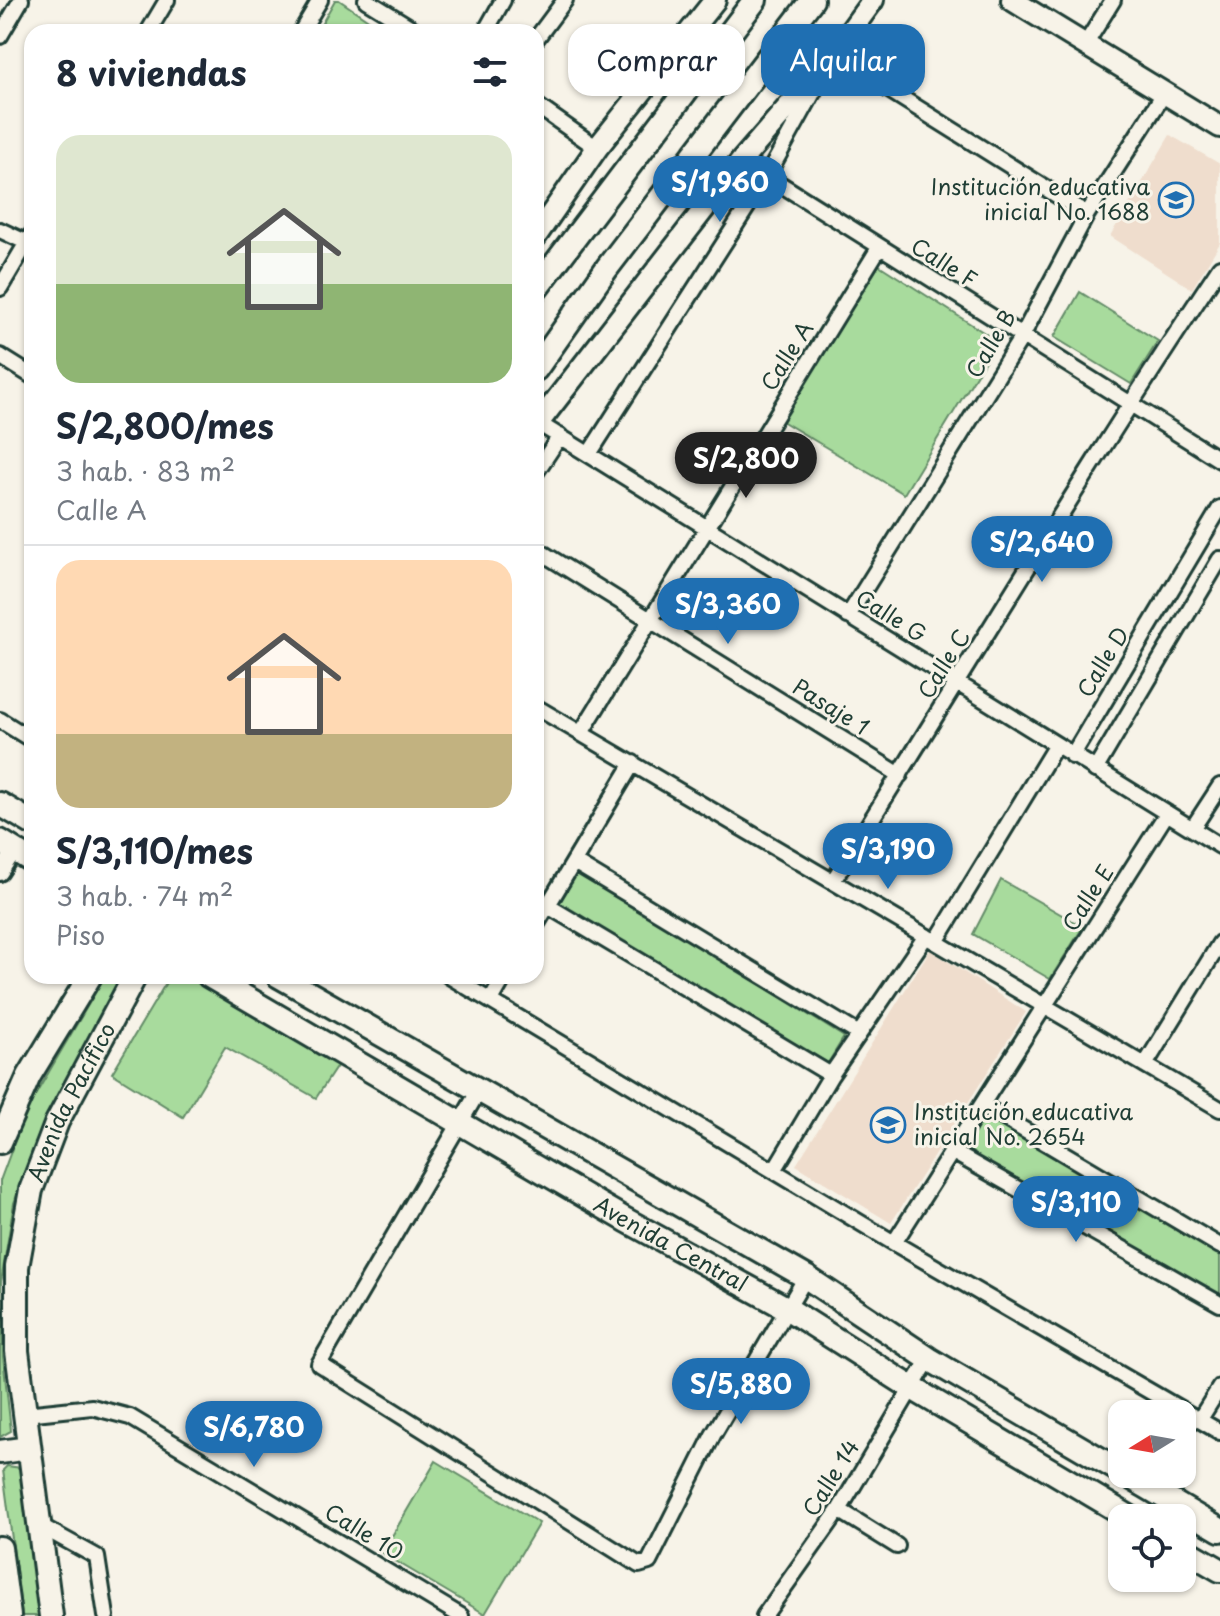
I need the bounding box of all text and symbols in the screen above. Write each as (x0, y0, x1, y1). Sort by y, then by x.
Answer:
chip: Comprar (568, 24, 745, 96)
chip: Alquilar (761, 24, 925, 96)
text: 8 viviendas (56, 46, 247, 98)
icon: filters (468, 50, 512, 94)
pin: S/1,960 (646, 156, 794, 224)
text: S/1,960 (671, 162, 769, 201)
place label: Institución educativa inicial No. 1688 (931, 169, 1150, 227)
school or university icon: Institución educativa inicial No. 1688 (1157, 181, 1195, 219)
icon: home (212, 187, 356, 331)
street label: Calle F (905, 228, 984, 295)
street label: Calle B (956, 303, 1023, 384)
street label: Calle A (751, 314, 820, 396)
text: S/2,800/mes (56, 399, 274, 451)
pin: S/2,800 (672, 432, 820, 500)
text: S/2,800 (693, 438, 799, 477)
text: 3 hab. · 83 m² (56, 451, 235, 490)
text: Calle A (56, 490, 147, 529)
pin: S/2,640 (968, 516, 1116, 584)
text: S/2,640 (989, 522, 1095, 561)
pin: S/3,360 (654, 578, 802, 646)
street label: Calle G (850, 580, 934, 649)
text: S/3,360 (675, 584, 781, 623)
icon: home (212, 612, 356, 756)
street label: Calle D (1068, 620, 1136, 703)
street label: Calle C (908, 622, 977, 704)
street label: Pasaje 1 (787, 669, 876, 742)
pin: S/3,190 (814, 823, 962, 891)
text: S/3,110/mes (56, 824, 253, 876)
text: S/3,190 (841, 829, 935, 868)
street label: Calle E (1053, 857, 1121, 937)
text: 3 hab. · 74 m² (56, 876, 233, 915)
text: Piso (56, 915, 105, 954)
street label: Avenida Pacífico (18, 1016, 122, 1186)
place label: Institución educativa inicial No. 2654 (914, 1094, 1133, 1152)
school or university icon: Institución educativa inicial No. 2654 (869, 1106, 907, 1144)
pin: S/3,110 (1002, 1176, 1150, 1244)
text: S/3,110 (1031, 1182, 1121, 1221)
street label: Avenida Central (588, 1187, 754, 1299)
pin: S/5,880 (667, 1358, 815, 1426)
text: S/5,880 (690, 1364, 792, 1403)
north arrow (1108, 1400, 1196, 1488)
map controls (1108, 1400, 1196, 1592)
pin: S/6,780 (180, 1401, 328, 1469)
text: S/6,780 (203, 1407, 305, 1446)
street label: Calle 14 (793, 1432, 866, 1522)
street label: Calle 10 (319, 1494, 410, 1567)
button: locate (1108, 1504, 1196, 1592)

